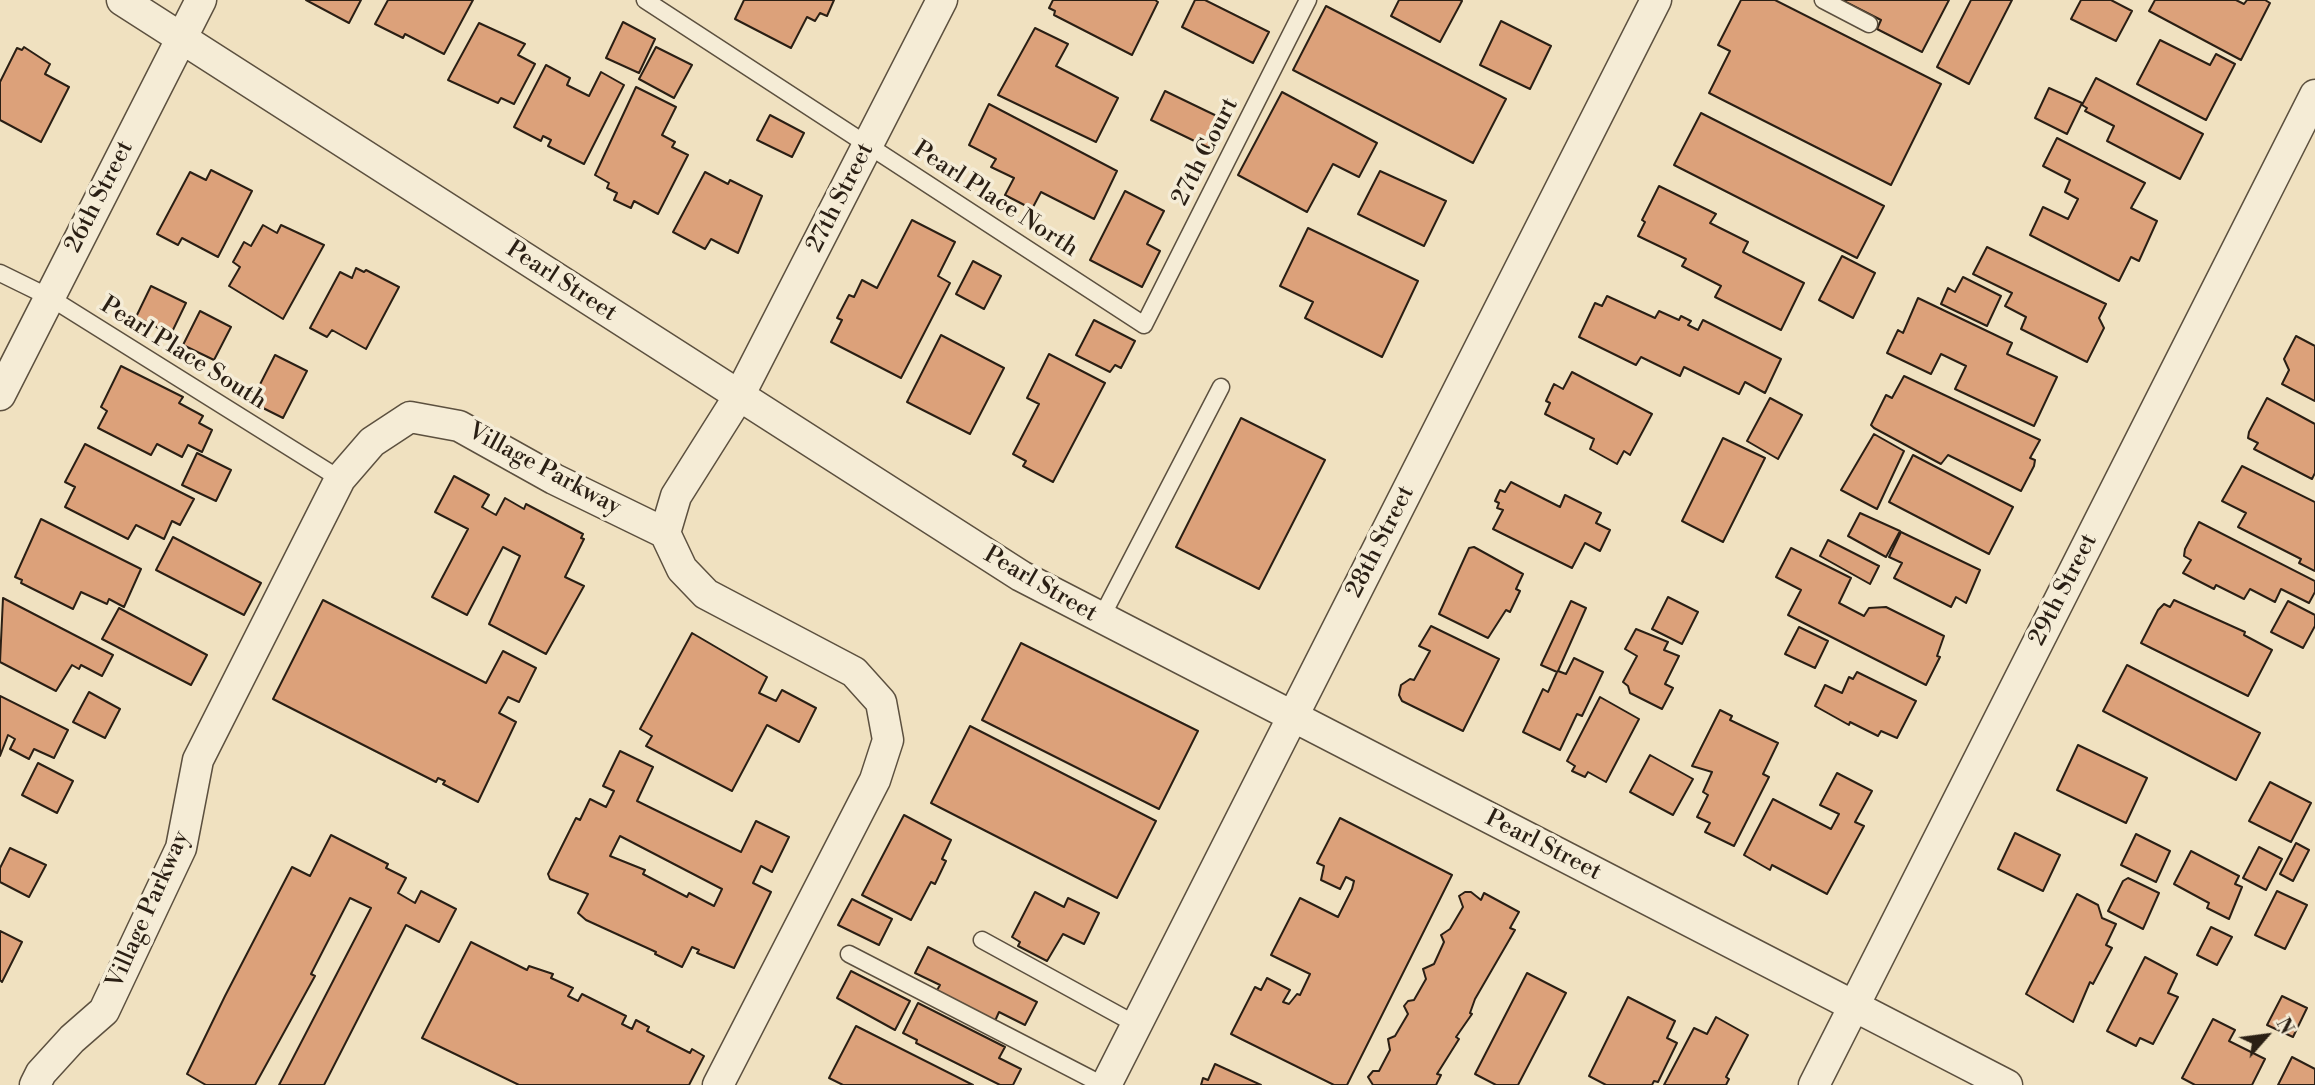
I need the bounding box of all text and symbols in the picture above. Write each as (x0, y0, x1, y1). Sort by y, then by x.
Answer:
street label: 27th Court (1167, 93, 1245, 211)
street label: 26th Street (60, 136, 140, 258)
street label: Pearl Place North (907, 136, 1083, 264)
street label: 27th Street (801, 138, 881, 258)
street label: Pearl Street (500, 236, 622, 328)
street label: Pearl Place South (95, 291, 271, 417)
street label: Village Parkway (462, 418, 626, 522)
street label: 28th Street (1341, 481, 1421, 603)
street label: 29th Street (2024, 529, 2104, 651)
street label: Pearl Street (978, 541, 1102, 629)
street label: Pearl Street (1480, 804, 1606, 888)
street label: Village Parkway (101, 827, 197, 993)
north arrow (2231, 1001, 2301, 1071)
text: N (2270, 1014, 2299, 1038)

